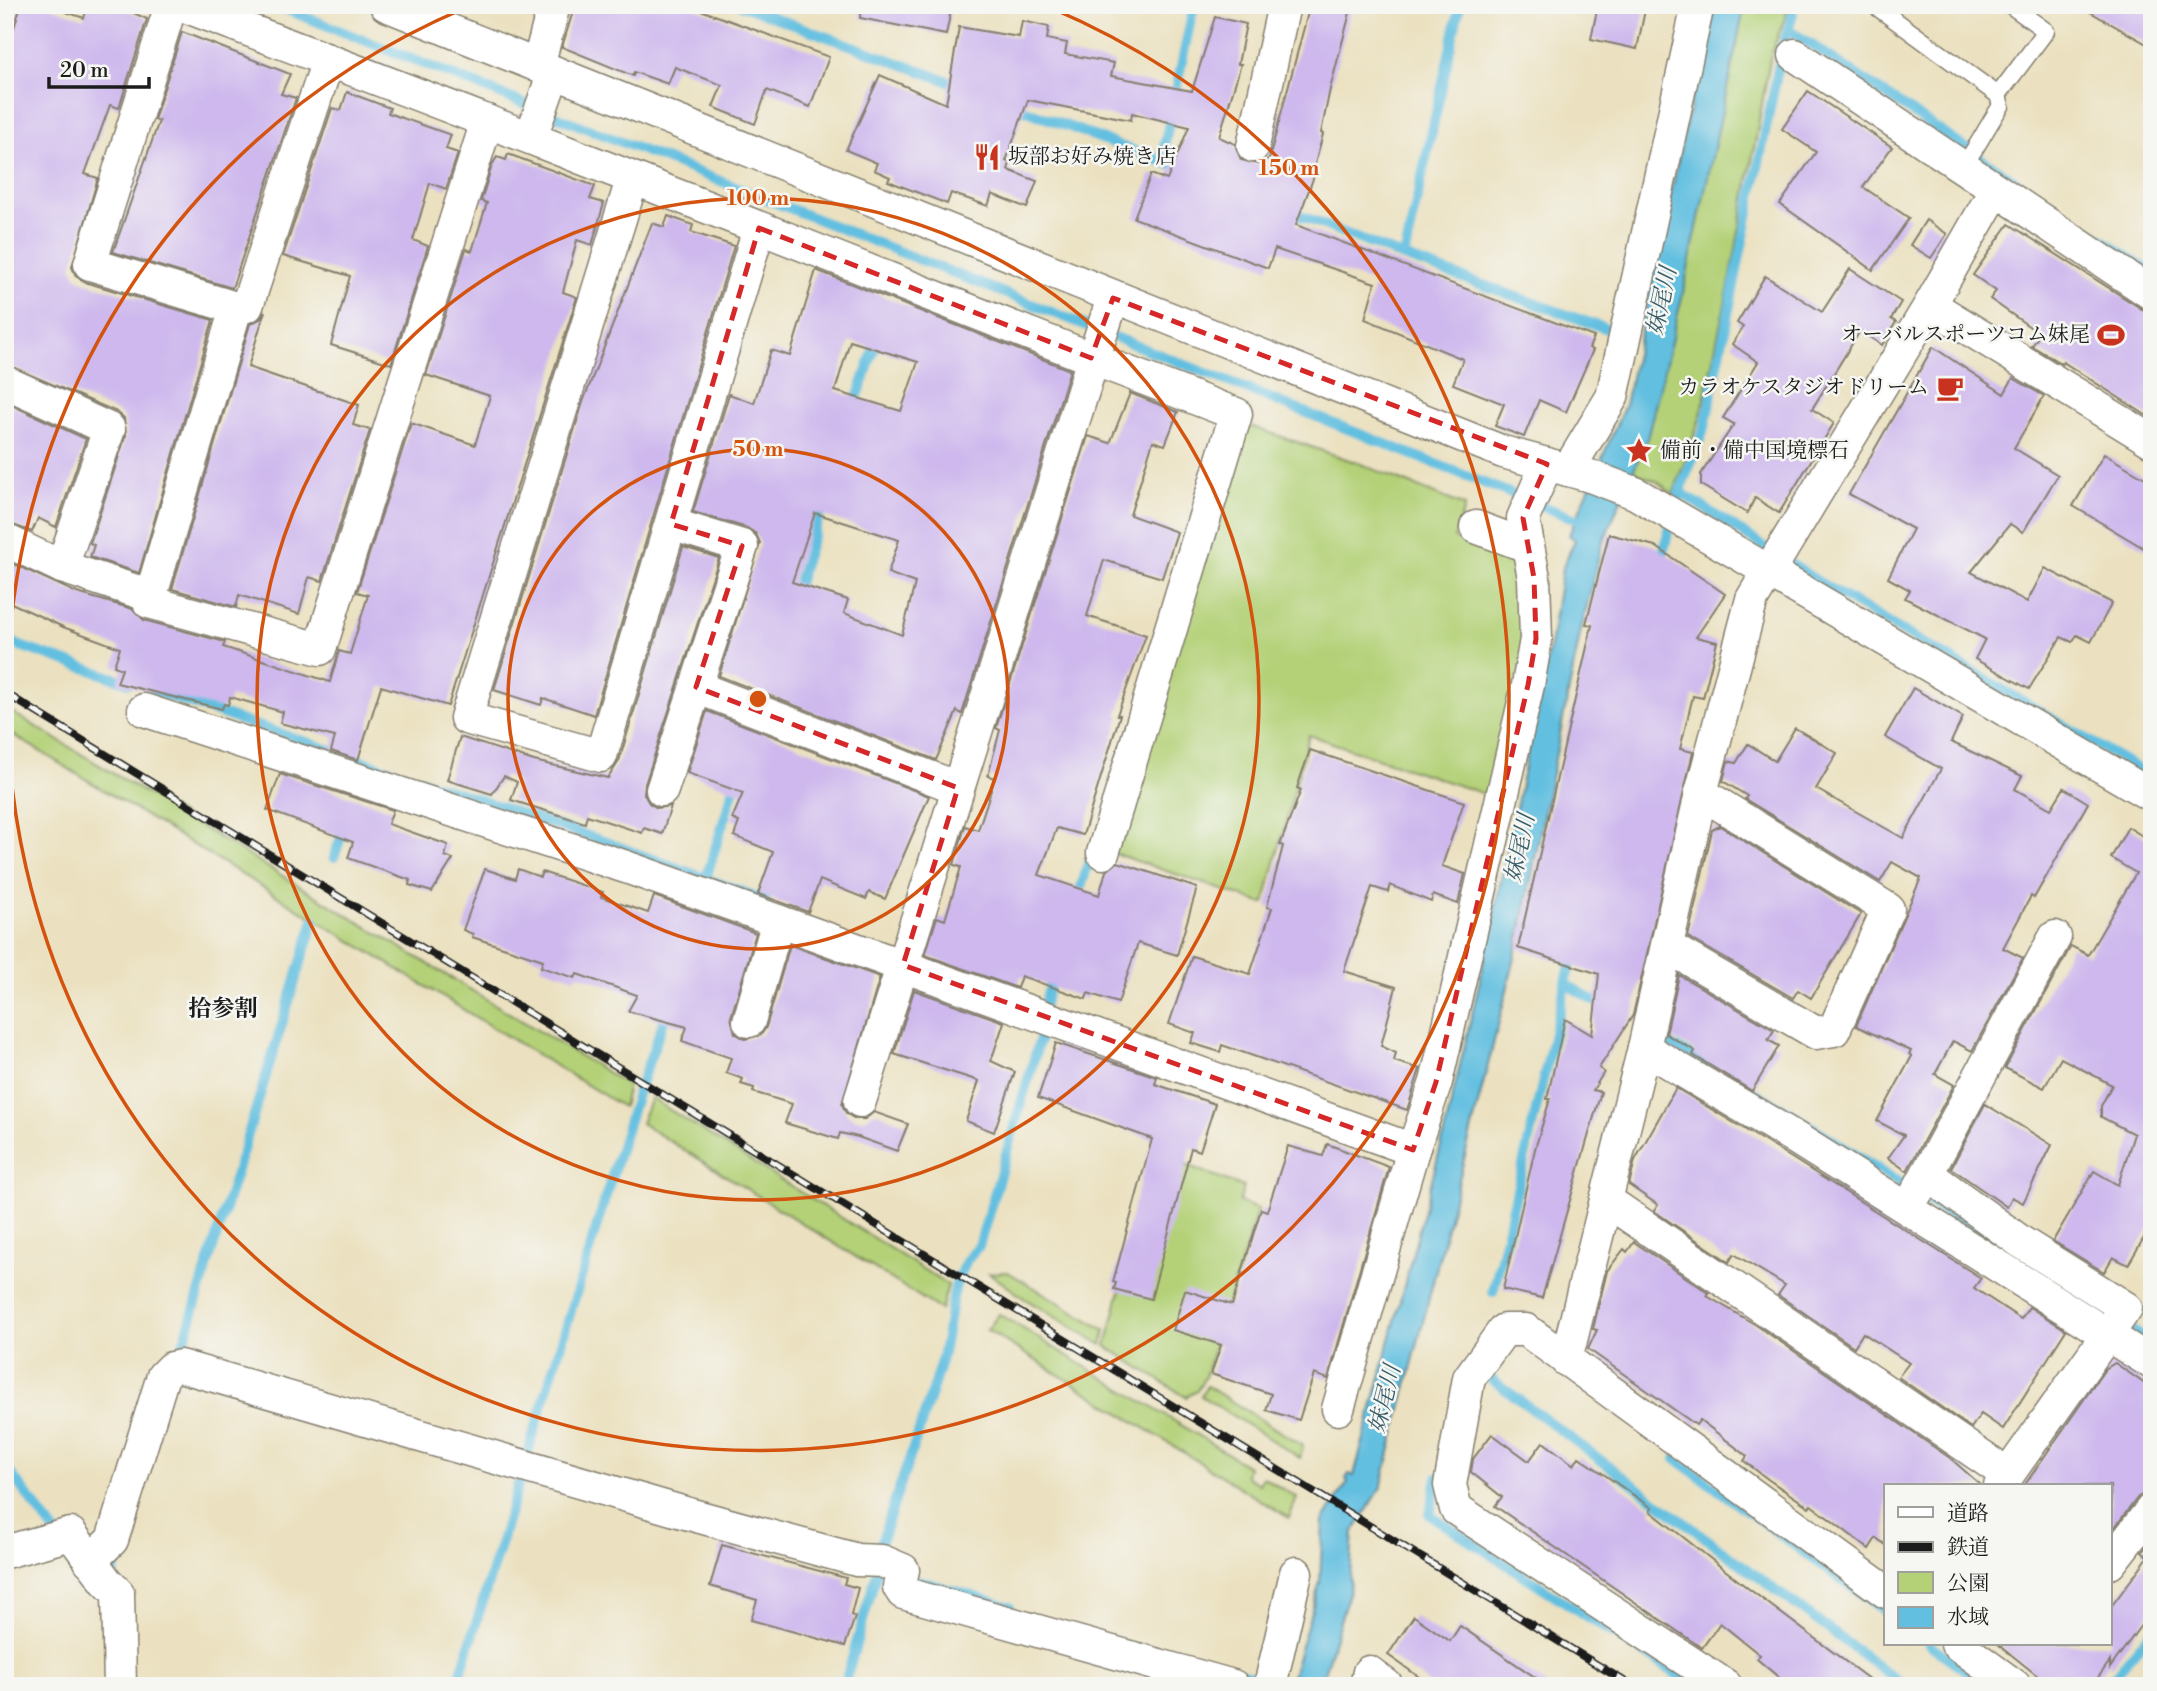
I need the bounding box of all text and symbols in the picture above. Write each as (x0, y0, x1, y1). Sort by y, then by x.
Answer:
scale bar (49, 46, 149, 90)
text: 20 m (60, 58, 109, 84)
restaurant icon: 坂部お好み焼き店 (972, 142, 1002, 172)
place label: 坂部お好み焼き店 (1008, 144, 1176, 170)
text: 150 m (1259, 156, 1319, 182)
text: 100 m (727, 186, 789, 212)
water label: 妹尾川 (1641, 261, 1683, 338)
sports icon: オーバルスポーツコム妹尾 (2096, 320, 2126, 350)
place label: オーバルスポーツコム妹尾 (1841, 322, 2090, 348)
cafe icon: カラオケスタジオドリーム (1935, 373, 1965, 403)
place label: カラオケスタジオドリーム (1678, 375, 1929, 401)
place icon: 備前・備中国境標石 (1624, 436, 1654, 466)
text: 50 m (733, 437, 783, 463)
place label: 備前・備中国境標石 (1660, 438, 1849, 464)
centre of rings (746, 687, 770, 711)
water label: 妹尾川 (1499, 808, 1541, 885)
district label: 拾参割 (189, 995, 258, 1023)
water label: 妹尾川 (1363, 1359, 1408, 1436)
legend (1884, 1484, 2112, 1646)
text: 道路 (1947, 1501, 1989, 1527)
text: 鉄道 (1947, 1535, 1989, 1561)
text: 公園 (1947, 1571, 1989, 1597)
text: 水域 (1947, 1605, 1989, 1631)

